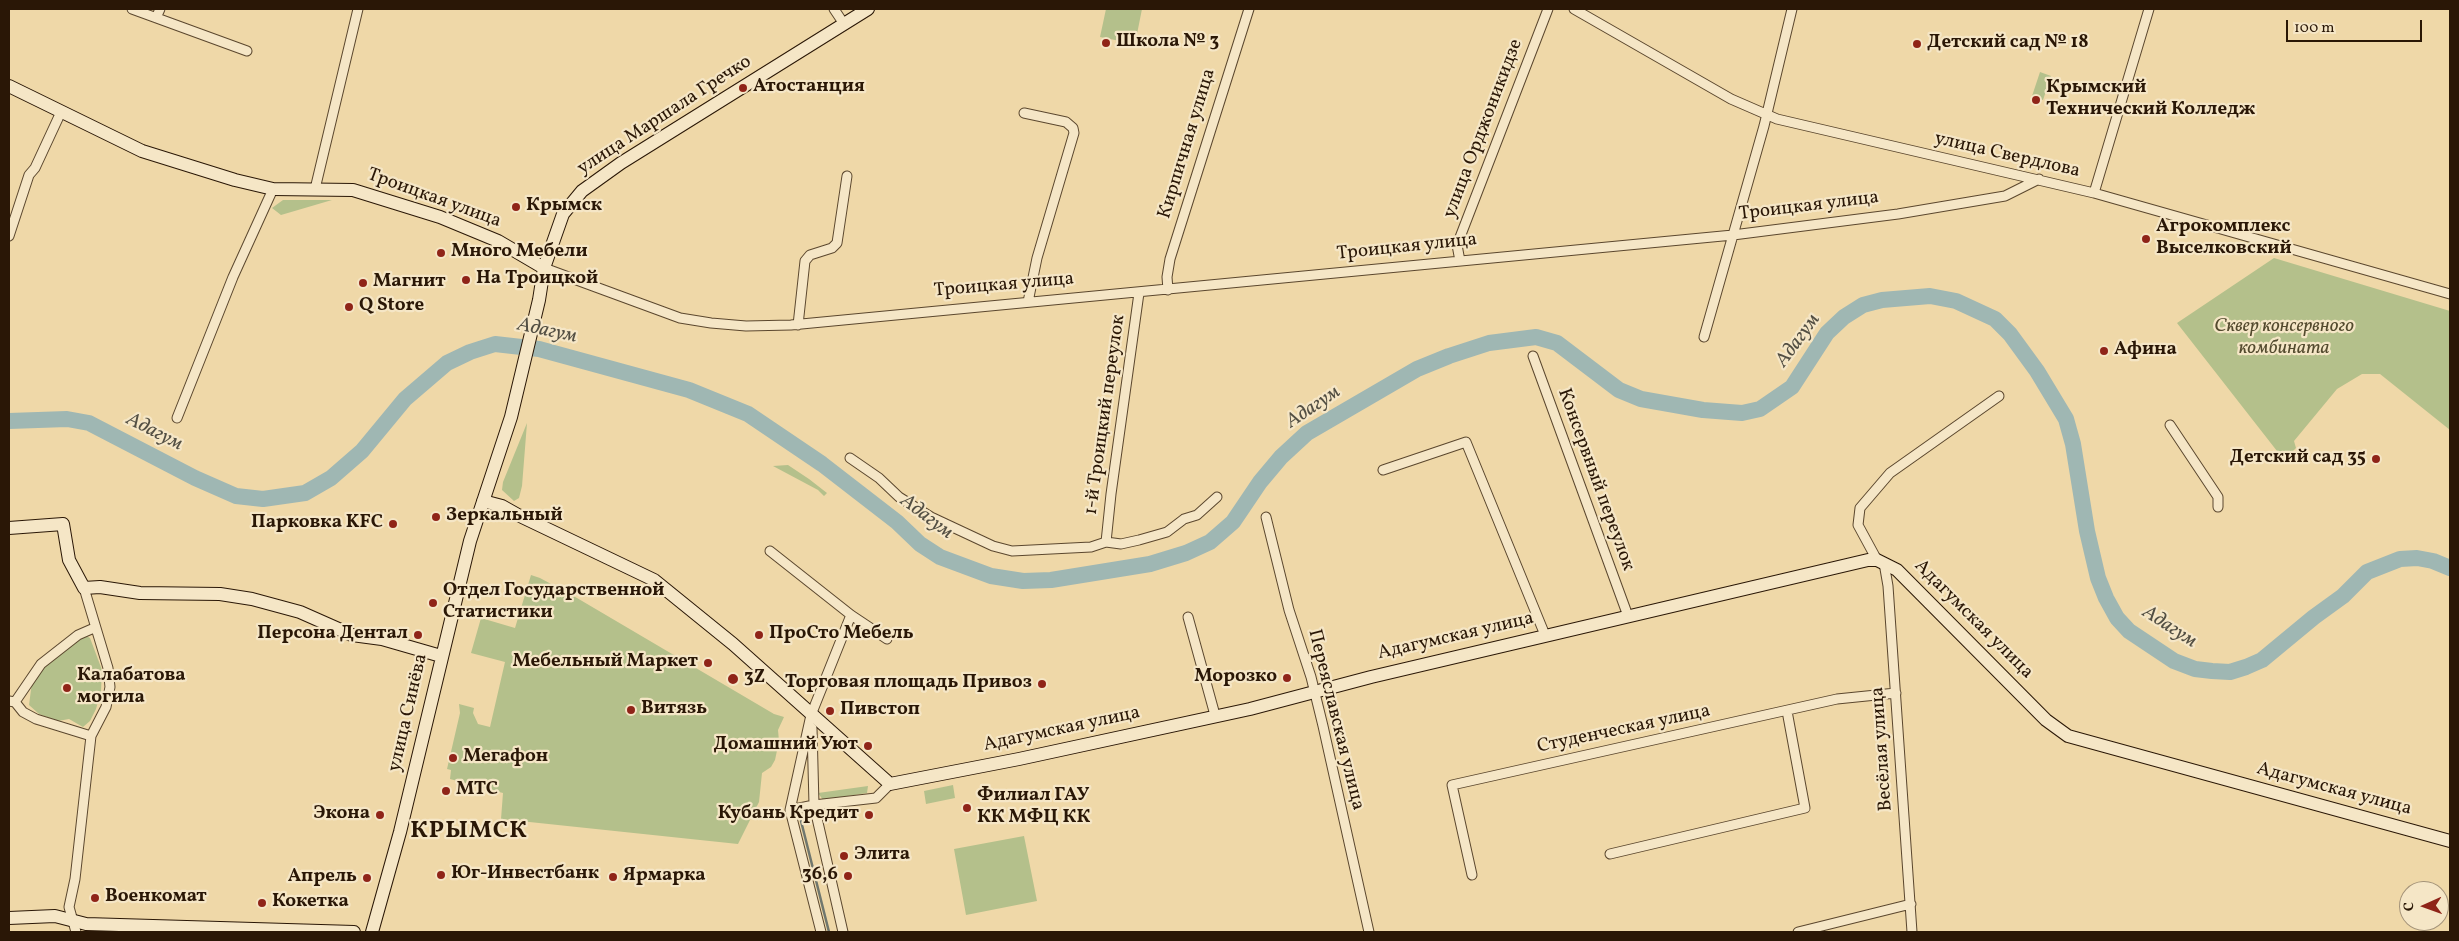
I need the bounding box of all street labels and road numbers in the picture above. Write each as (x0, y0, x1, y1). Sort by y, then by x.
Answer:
street label: улица Орджоникидзе (1439, 36, 1529, 222)
street label: улица Маршала Гречко (574, 51, 756, 181)
street label: Кирпичная улица (1154, 66, 1222, 222)
street label: улица Свердлова (1932, 128, 2082, 184)
street label: Троицкая улица (364, 164, 504, 234)
street label: Троицкая улица (1738, 187, 1880, 227)
street label: Троицкая улица (1336, 229, 1478, 267)
street label: Троицкая улица (933, 269, 1075, 303)
street label: 1-й Троицкий переулок (1081, 313, 1131, 517)
street label: Консервный переулок (1551, 386, 1639, 574)
street label: Адагумская улица (1909, 556, 2037, 684)
street label: Адагумская улица (1376, 608, 1536, 666)
street label: Переяславская улица (1301, 627, 1369, 813)
street label: улица Синёва (384, 652, 434, 774)
street label: Весёлая улица (1867, 686, 1899, 812)
street label: Студенческая улица (1535, 701, 1713, 759)
street label: Адагумская улица (982, 702, 1142, 758)
street label: Адагумская улица (2254, 758, 2414, 822)

